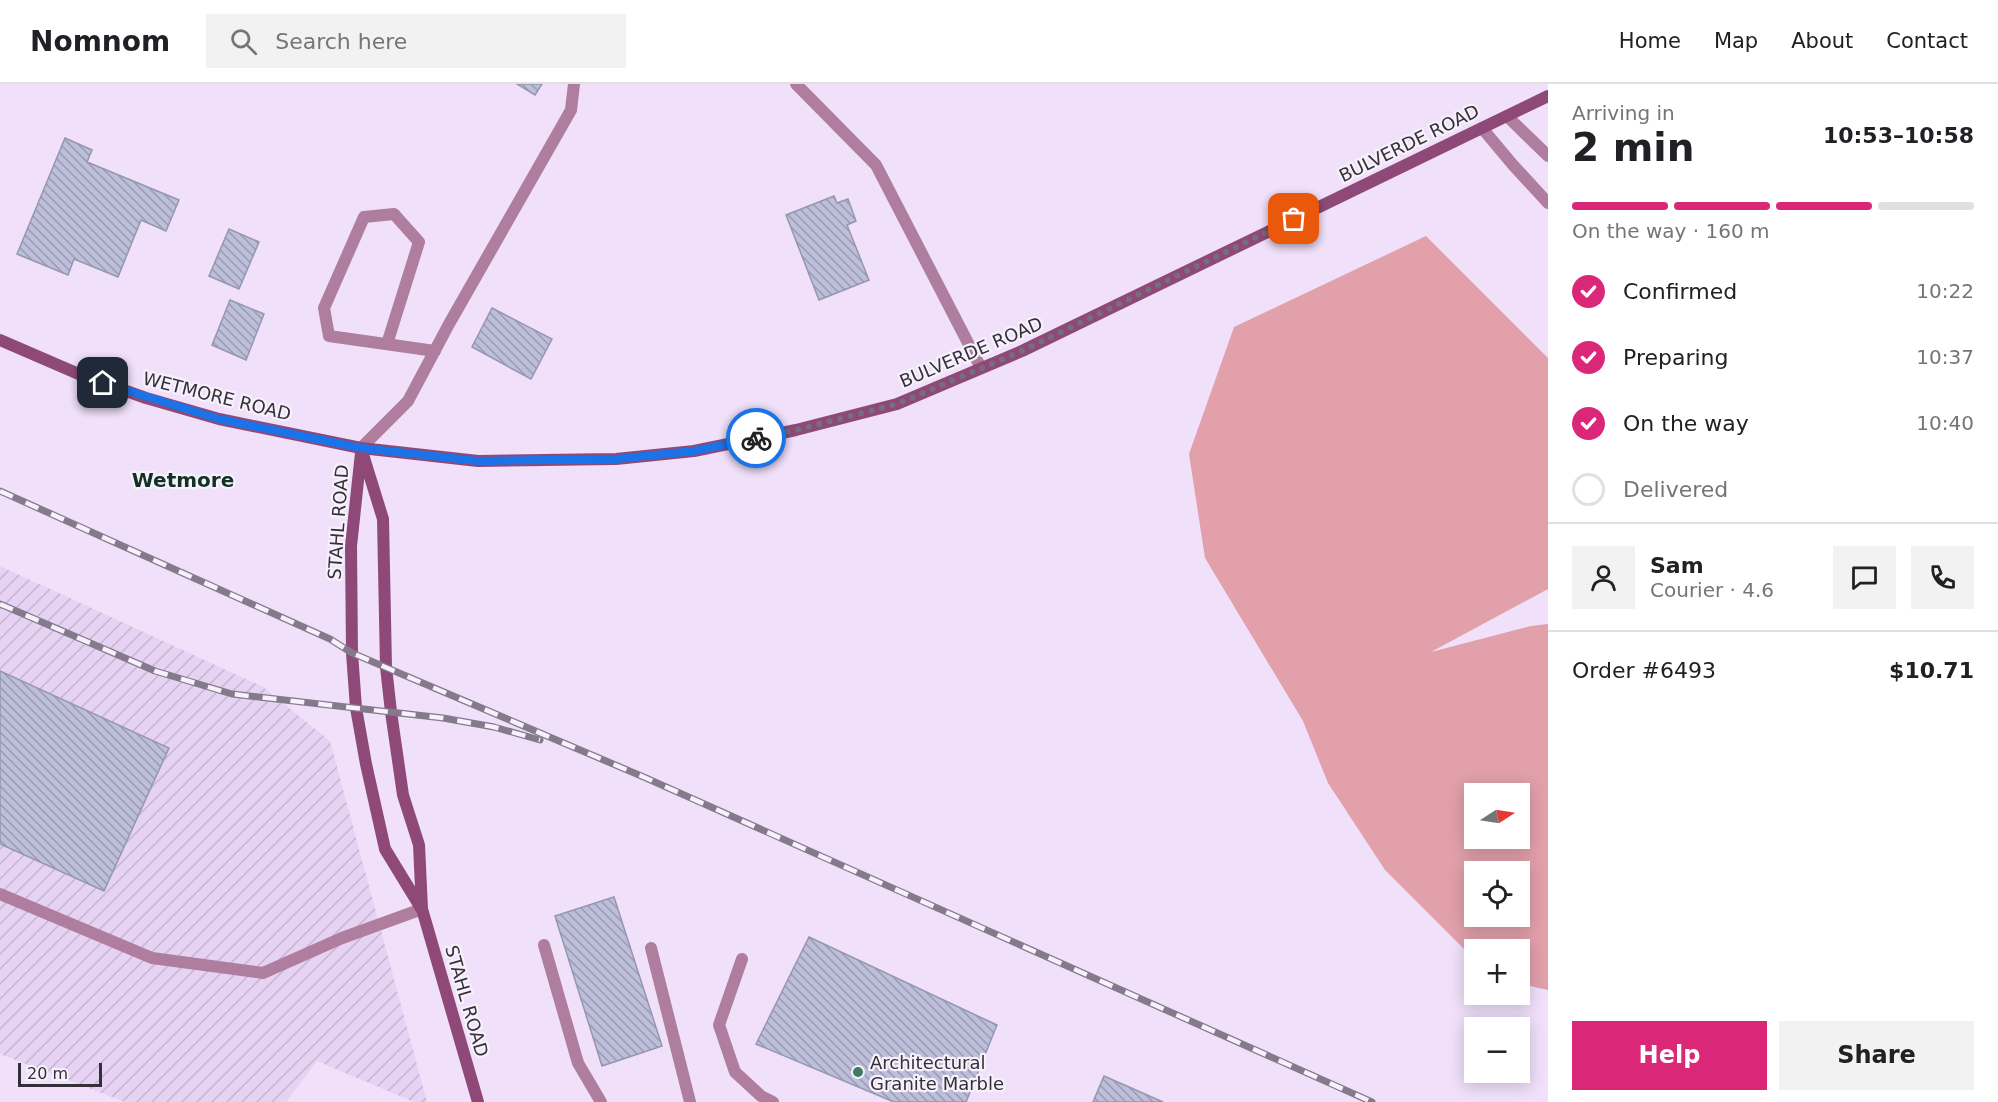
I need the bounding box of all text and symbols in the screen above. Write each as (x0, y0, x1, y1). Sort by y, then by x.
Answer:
search box (206, 14, 626, 68)
text: Nomnom (30, 25, 170, 58)
icon: search (227, 25, 260, 58)
text: Search here (275, 29, 407, 54)
text: Home (1619, 29, 1681, 53)
text: Map (1714, 29, 1758, 53)
text: About (1791, 29, 1853, 53)
text: Contact (1886, 29, 1968, 53)
street label: BULVERDE ROAD (1336, 100, 1482, 186)
text: Arriving in (1572, 101, 1675, 125)
text: 10:53–10:58 (1823, 123, 1974, 148)
text: 2 min (1572, 125, 1694, 170)
pin (1268, 193, 1319, 244)
icon: bag (1277, 202, 1310, 235)
text: On the way · 160 m (1572, 219, 1770, 243)
icon: check (1572, 275, 1605, 308)
text: Confirmed (1623, 279, 1737, 304)
text: 10:22 (1916, 279, 1974, 303)
street label: BULVERDE ROAD (896, 312, 1046, 392)
icon: check (1572, 341, 1605, 374)
text: Preparing (1623, 345, 1729, 370)
text: 10:37 (1916, 345, 1974, 369)
pin (77, 357, 128, 408)
icon: home (86, 366, 119, 399)
street label: WETMORE ROAD (141, 367, 293, 425)
icon: check (1572, 407, 1605, 440)
courier (726, 408, 786, 468)
text: On the way (1623, 411, 1749, 436)
text: 10:40 (1916, 411, 1974, 435)
icon: bike (740, 422, 773, 455)
street label: STAHL ROAD (324, 464, 352, 580)
district label: Wetmore (132, 468, 234, 492)
text: Delivered (1623, 477, 1728, 502)
button: person (1572, 546, 1635, 609)
button: chat (1833, 546, 1896, 609)
button: phone (1911, 546, 1974, 609)
text: Sam (1650, 553, 1704, 578)
text: Courier · 4.6 (1650, 578, 1774, 602)
text: Order #6493 (1572, 658, 1716, 683)
text: $10.71 (1889, 658, 1974, 683)
north arrow (1464, 783, 1530, 849)
map controls (1464, 783, 1530, 1083)
button: locate (1464, 861, 1530, 927)
button: + (1464, 939, 1530, 1005)
street label: STAHL ROAD (441, 943, 493, 1059)
button: − (1464, 1017, 1530, 1083)
button: Help (1572, 1021, 1767, 1090)
button: Share (1779, 1021, 1974, 1090)
place label: Architectural Granite Marble (870, 1052, 1004, 1094)
scale bar (18, 1060, 102, 1088)
text: 20 m (27, 1064, 68, 1083)
marker: Architectural Granite Marble (851, 1065, 865, 1079)

